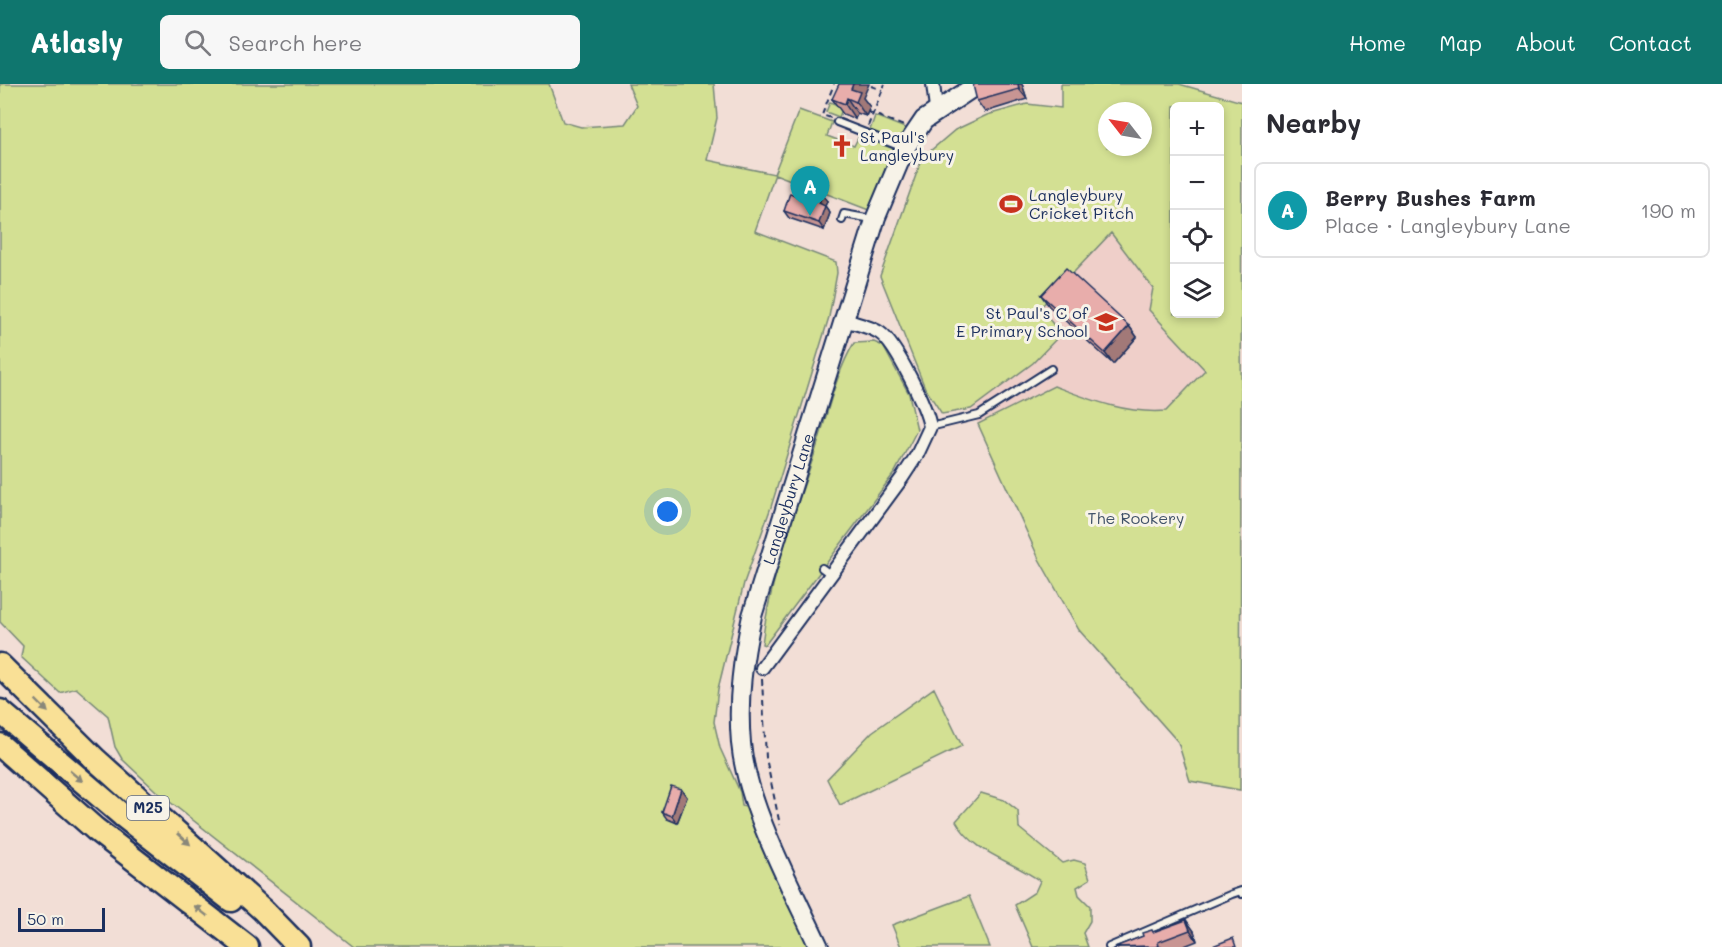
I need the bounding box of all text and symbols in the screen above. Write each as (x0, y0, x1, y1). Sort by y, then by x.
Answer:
search box (160, 15, 580, 69)
text: Atlasly (30, 24, 124, 60)
icon: search (181, 26, 214, 59)
text: Search here (229, 28, 362, 57)
text: Home (1349, 29, 1406, 56)
text: Map (1439, 29, 1482, 56)
text: About (1515, 29, 1576, 56)
text: Contact (1609, 29, 1692, 56)
north arrow (1098, 102, 1152, 156)
map controls (1170, 102, 1224, 318)
button: + (1170, 102, 1224, 156)
text: Nearby (1266, 106, 1361, 140)
place label: St Paul's Langleybury (860, 126, 954, 165)
church icon: St Paul's Langleybury (829, 133, 855, 159)
button: − (1170, 156, 1224, 210)
pin: A (790, 166, 830, 216)
text: Berry Bushes Farm (1325, 183, 1536, 212)
place label: Langleybury Cricket Pitch (1029, 184, 1133, 223)
sports icon: Langleybury Cricket Pitch (998, 191, 1024, 217)
text: A (1281, 197, 1294, 223)
text: 190 m (1641, 197, 1696, 223)
button: locate (1170, 210, 1224, 264)
text: Place · Langleybury Lane (1325, 212, 1571, 238)
button: layers (1170, 264, 1224, 318)
place label: St Paul's C of E Primary School (956, 302, 1089, 341)
school or university icon: St Paul's C of E Primary School (1093, 309, 1119, 335)
street label: Langleybury Lane (758, 430, 818, 567)
your location (653, 497, 682, 526)
park label: The Rookery (1088, 507, 1184, 528)
one-way arrow (34, 698, 48, 712)
one-way arrow (68, 769, 83, 782)
road number: M25 (127, 796, 169, 820)
one-way arrow (176, 832, 191, 846)
scale bar (18, 905, 105, 932)
one-way arrow (193, 906, 208, 918)
text: 50 m (27, 908, 64, 929)

